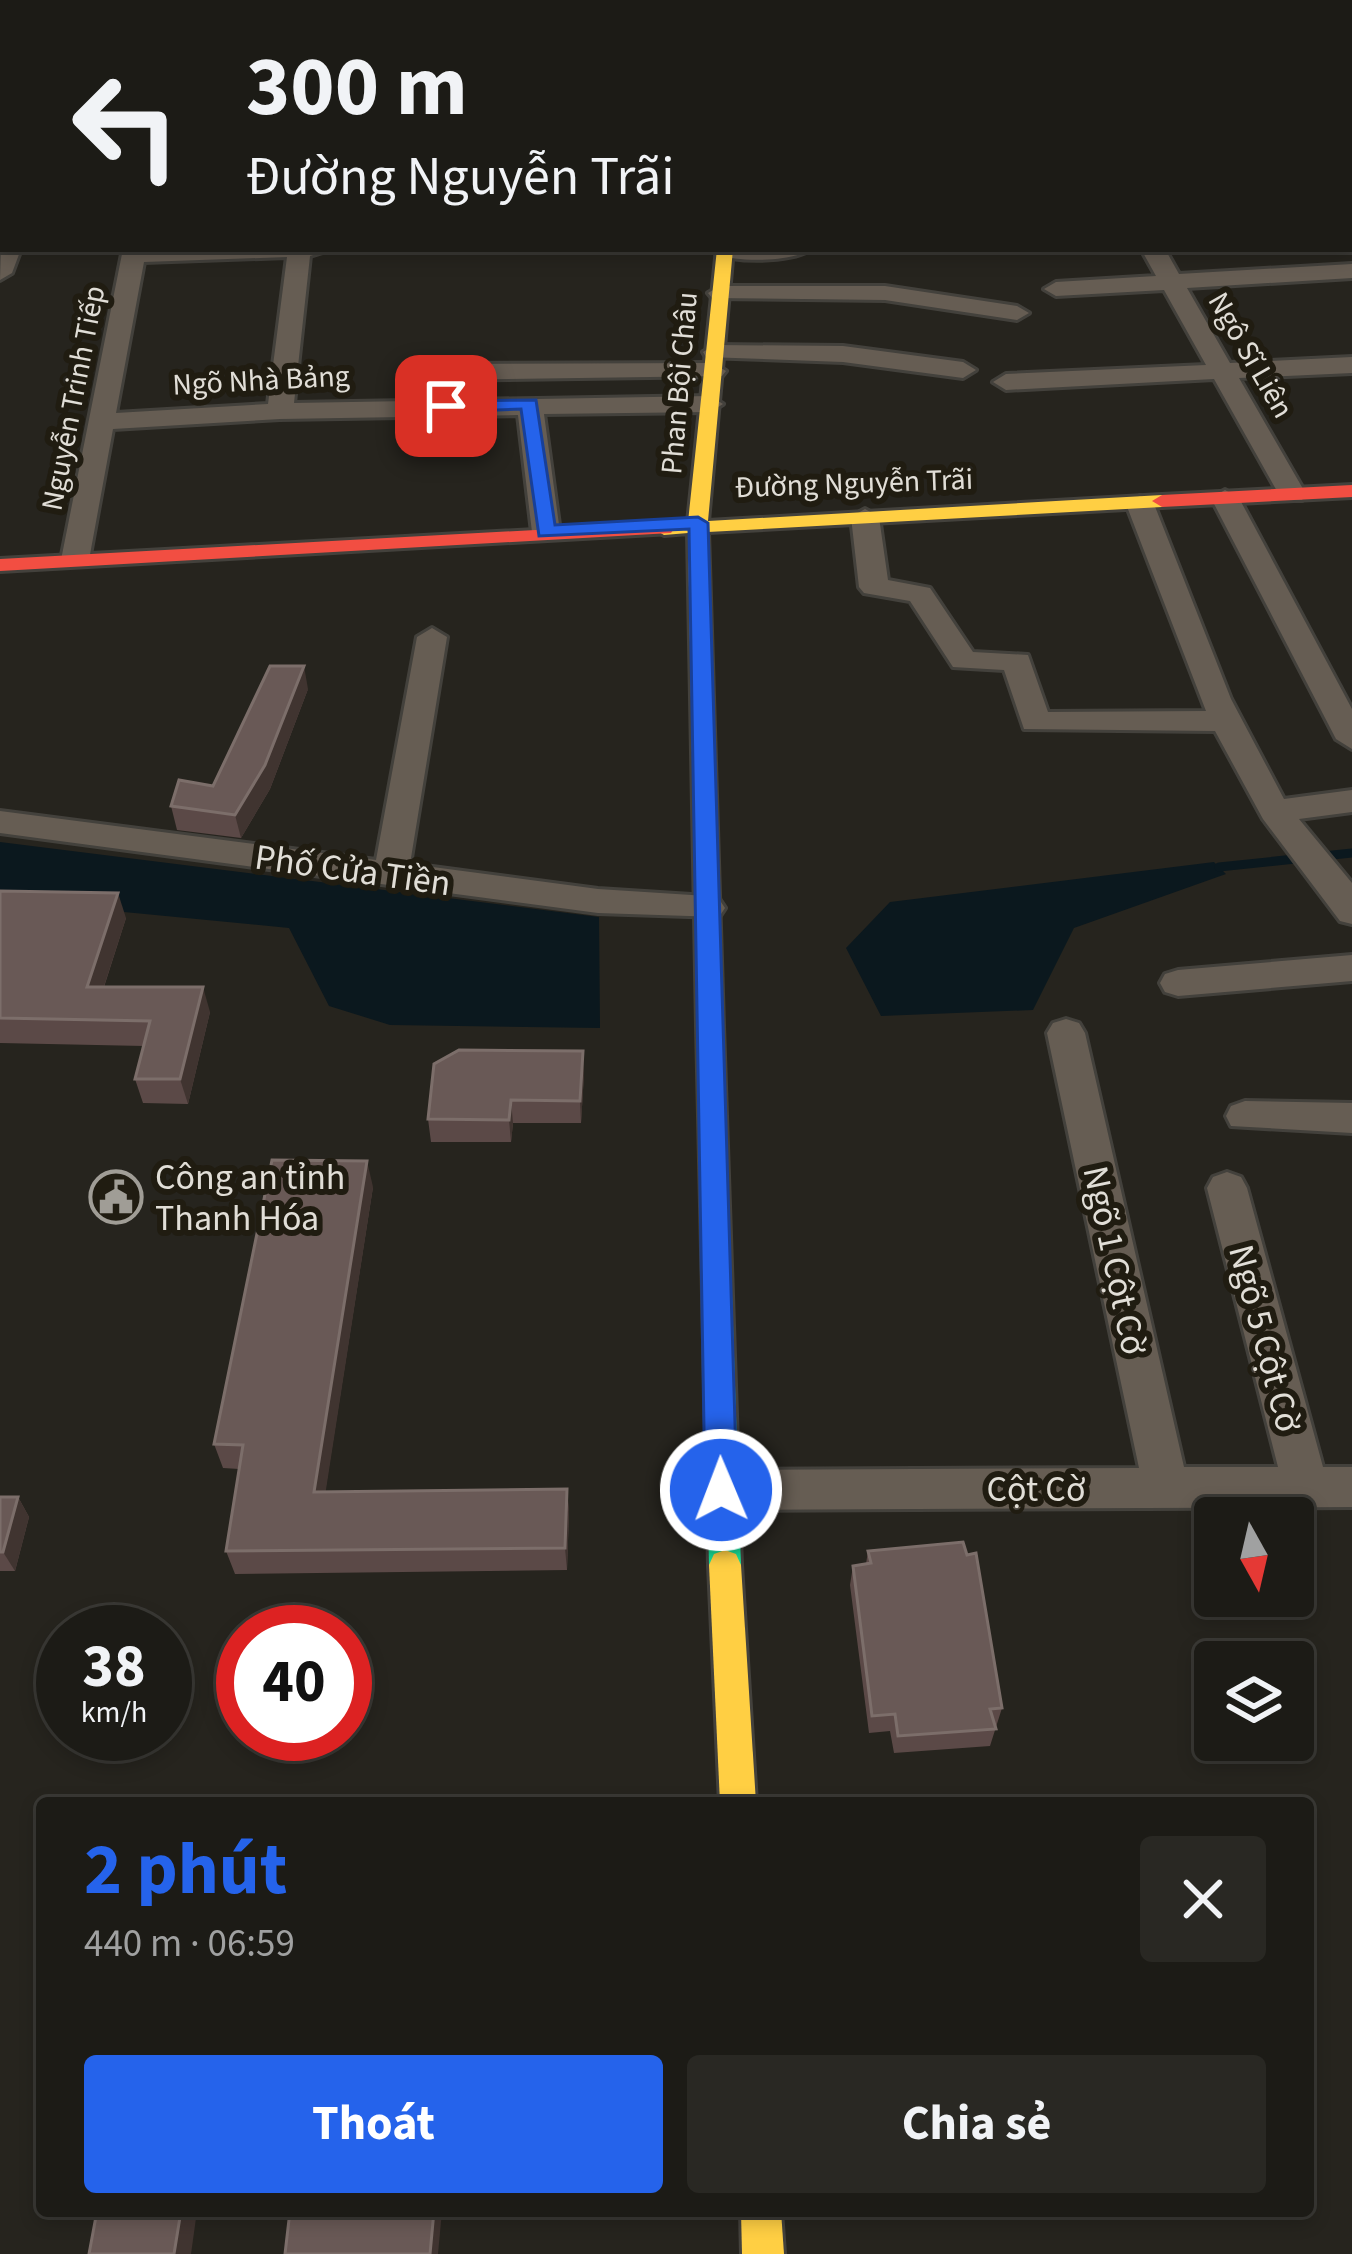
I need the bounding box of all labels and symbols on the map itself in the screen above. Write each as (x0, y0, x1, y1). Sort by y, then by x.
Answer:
street label: Nguyễn Trinh Tiếp (31, 282, 116, 514)
street label: Ngô Sĩ Liên (1197, 284, 1304, 426)
street label: Phan Bội Châu (650, 290, 709, 476)
street label: Ngõ Nhà Bảng (171, 354, 351, 407)
pin (395, 355, 497, 457)
street label: Đường Nguyễn Trãi (734, 458, 974, 509)
street label: Phố Cửa Tiền (252, 832, 454, 909)
place label: Công an tỉnh Thanh Hóa (155, 1152, 345, 1244)
street label: Ngõ 1 Cột Cờ (1070, 1161, 1159, 1359)
public building icon: Công an tỉnh Thanh Hóa (88, 1169, 144, 1225)
street label: Ngõ 5 Cột Cờ (1215, 1239, 1314, 1438)
position arrow (658, 1427, 784, 1553)
street label: Cột Cờ (987, 1464, 1085, 1515)
north arrow (1194, 1497, 1314, 1617)
speed limit sign: 40 (216, 1605, 372, 1761)

